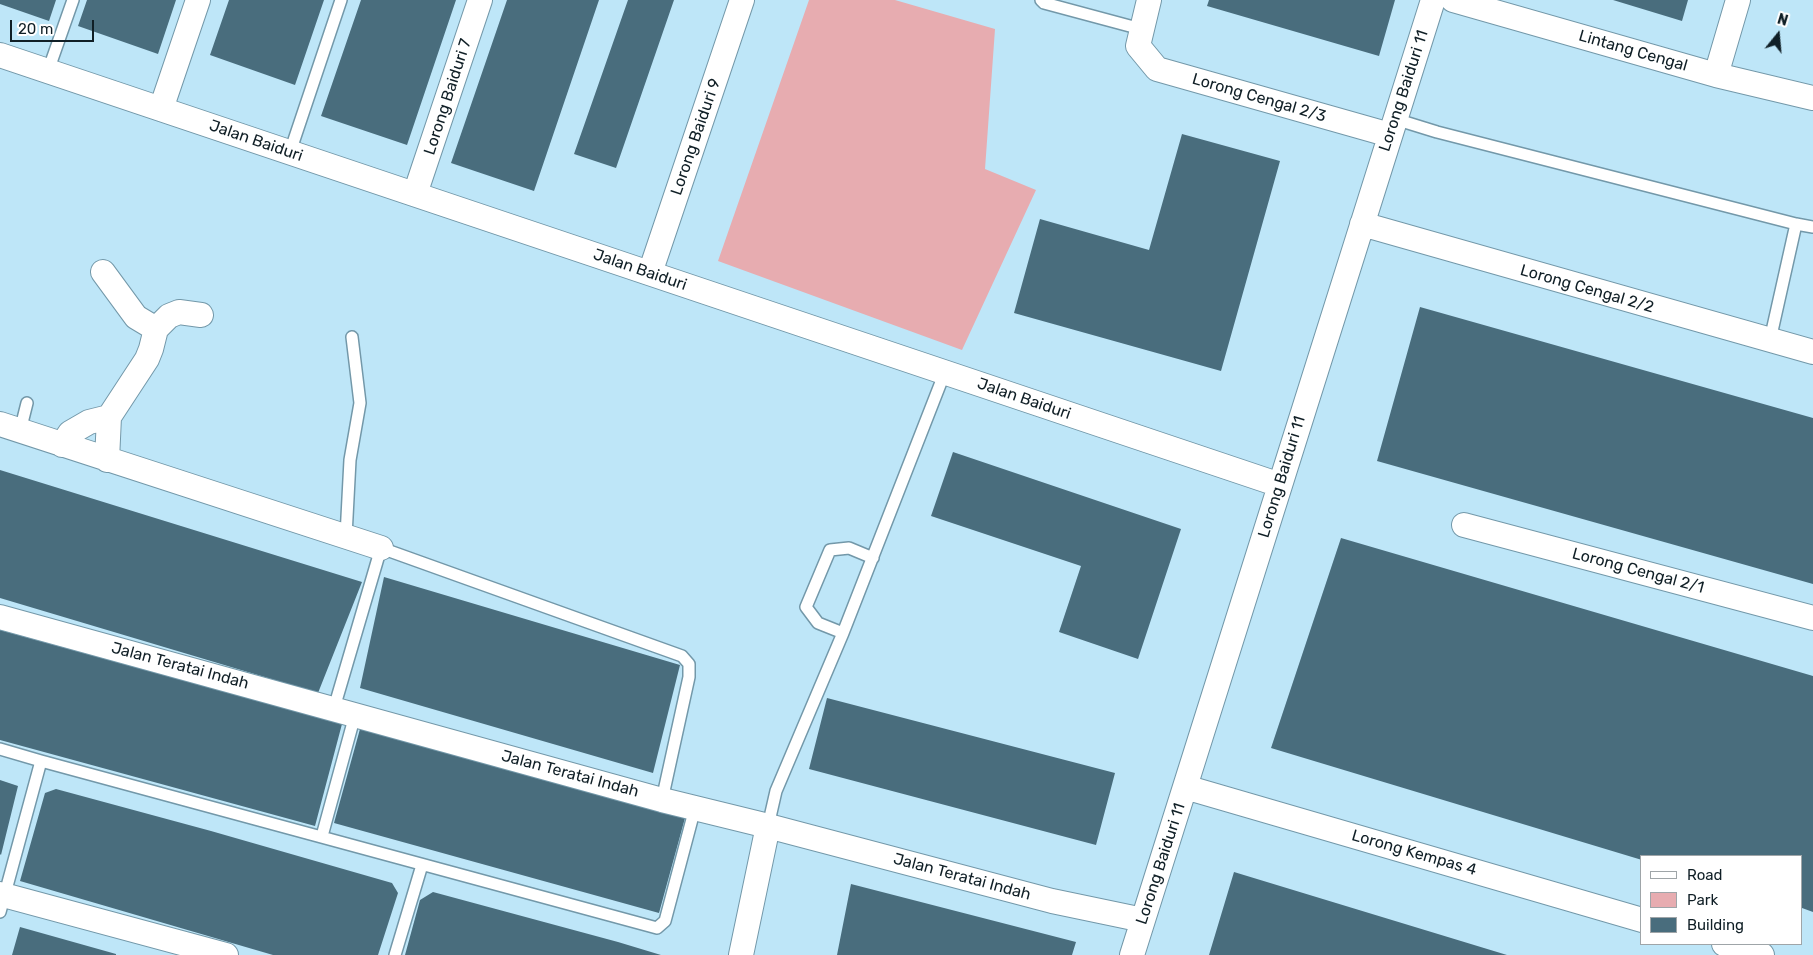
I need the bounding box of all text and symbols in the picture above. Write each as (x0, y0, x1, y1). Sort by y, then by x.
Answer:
scale bar (12, 10, 96, 42)
north arrow (1753, 10, 1803, 60)
text: N (1775, 11, 1790, 30)
text: 20 m (18, 20, 53, 38)
street label: Lintang Cengal (1576, 26, 1690, 76)
street label: Lorong Baiduri 11 (1375, 28, 1433, 154)
street label: Lorong Baiduri 7 (420, 37, 476, 157)
street label: Lorong Cengal 2/3 (1190, 70, 1328, 126)
street label: Lorong Baiduri 9 (667, 76, 725, 198)
street label: Jalan Baiduri (207, 116, 305, 166)
street label: Jalan Baiduri (591, 245, 689, 295)
street label: Lorong Cengal 2/2 (1518, 261, 1656, 317)
street label: Jalan Baiduri (975, 374, 1073, 424)
street label: Lorong Baiduri 11 (1254, 414, 1310, 540)
street label: Lorong Cengal 2/1 (1570, 544, 1706, 598)
street label: Jalan Teratai Indah (109, 638, 251, 694)
street label: Jalan Teratai Indah (499, 746, 641, 802)
street label: Lorong Baiduri 11 (1132, 801, 1190, 927)
street label: Lorong Kempas 4 (1349, 826, 1479, 880)
street label: Jalan Teratai Indah (891, 849, 1033, 905)
legend (1640, 855, 1803, 945)
text: Road (1687, 866, 1723, 884)
text: Park (1687, 891, 1718, 909)
text: Building (1687, 916, 1744, 934)

